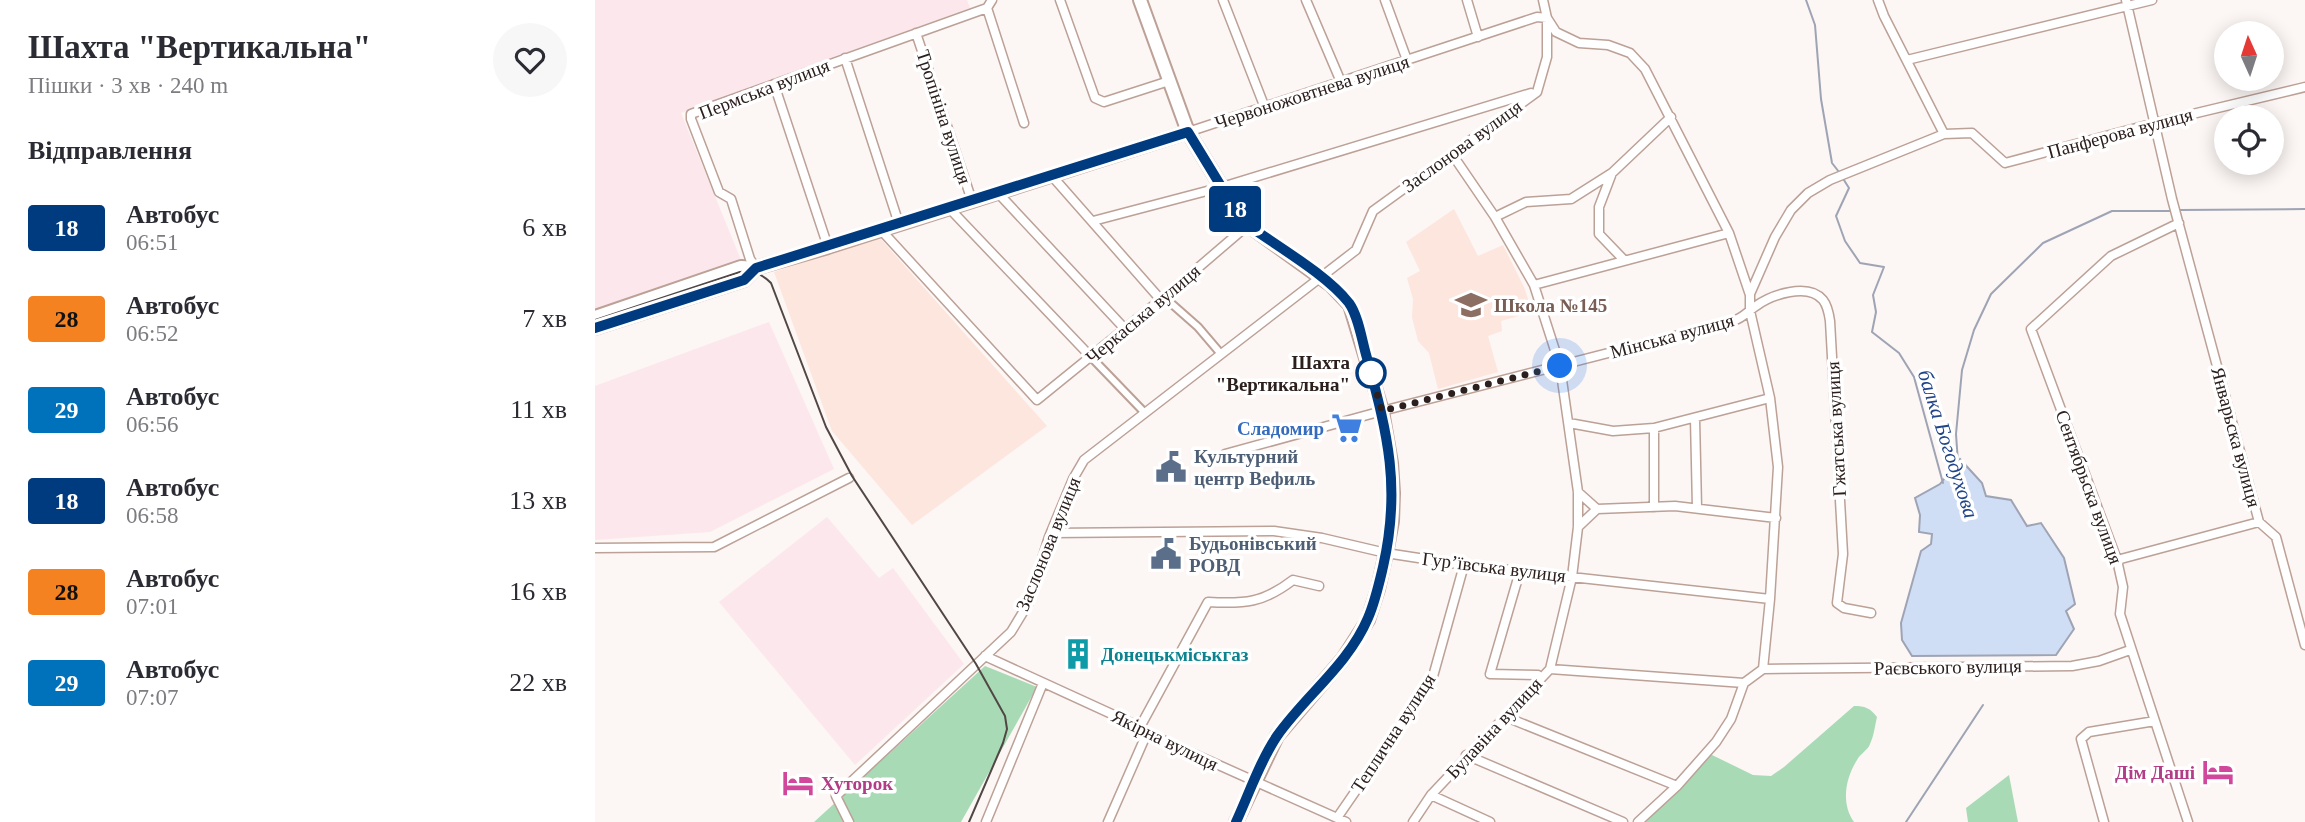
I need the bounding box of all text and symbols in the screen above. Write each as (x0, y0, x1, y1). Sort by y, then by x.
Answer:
north arrow (2214, 21, 2284, 91)
map controls (2214, 21, 2284, 175)
button: heart (493, 23, 567, 97)
text: Шахта "Вертикальна" (28, 29, 371, 65)
street label: Тропініна вулиця (912, 47, 976, 187)
street label: Червоножовтнева вулиця (1212, 51, 1412, 133)
street label: Пермська вулиця (696, 54, 832, 124)
text: Пішки · 3 хв · 240 m (28, 73, 228, 98)
street label: Заслонова вулиця (1398, 95, 1526, 196)
street label: Панферова вулиця (2045, 103, 2195, 162)
button: locate (2214, 105, 2284, 175)
text: Відправлення (28, 136, 192, 165)
line badge: 18 (1203, 186, 1267, 232)
text: 18 (1223, 196, 1247, 222)
text: Автобус (126, 200, 219, 229)
text: 6 хв (522, 213, 567, 242)
text: 18 (55, 215, 79, 241)
text: 06:51 (126, 230, 178, 255)
street label: Черкаська вулиця (1082, 260, 1204, 368)
school or university icon: Школа №145 (1454, 288, 1488, 322)
text: Автобус (126, 291, 219, 320)
place label: Школа №145 (1494, 295, 1607, 316)
text: 7 хв (522, 304, 567, 333)
text: 28 (55, 306, 79, 332)
street label: Мінська вулиця (1608, 309, 1736, 363)
text: 06:52 (126, 321, 178, 346)
your location (1542, 348, 1577, 383)
place label: Шахта "Вертикальна" (1216, 352, 1350, 395)
marker: Шахта "Вертикальна" (1356, 358, 1386, 388)
street label: Гжатська вулиця (1822, 361, 1850, 497)
street label: Январьска вулиця (2207, 365, 2265, 510)
water label: балка Богодухова (1913, 367, 1983, 521)
text: Автобус (126, 382, 219, 411)
text: 11 хв (510, 395, 567, 424)
text: 29 (55, 397, 79, 423)
street label: Сентябрьска вулиця (2051, 407, 2127, 567)
supermarket icon: Сладомир (1330, 411, 1364, 445)
text: 06:56 (126, 412, 178, 437)
place label: Сладомир (1237, 418, 1324, 439)
place label: Культурний центр Вефиль (1194, 446, 1315, 489)
public building icon: Культурний центр Вефиль (1154, 450, 1188, 484)
text: Автобус (126, 473, 219, 502)
street label: Заслонова вулиця (1012, 474, 1085, 614)
text: 13 хв (509, 486, 567, 515)
text: 18 (55, 488, 79, 514)
text: 06:58 (126, 503, 178, 528)
place label: Будьонівський РОВД (1189, 533, 1317, 576)
public building icon: Будьонівський РОВД (1149, 537, 1183, 571)
street label: Гур’ївська вулиця (1421, 548, 1567, 586)
text: Автобус (126, 564, 219, 593)
text: 16 хв (509, 577, 567, 606)
text: 28 (55, 579, 79, 605)
text: 07:01 (126, 594, 178, 619)
building icon: Донецькміськгаз (1061, 637, 1095, 671)
place label: Донецькміськгаз (1101, 644, 1249, 665)
text: Автобус (126, 655, 219, 684)
street label: Раєвського вулиця (1874, 655, 2022, 679)
text: 22 хв (509, 668, 567, 697)
street label: Теплична вулиця (1347, 669, 1439, 796)
text: 29 (55, 670, 79, 696)
street label: Булавіна вулиця (1442, 673, 1546, 783)
text: 07:07 (126, 685, 178, 710)
street label: Якірна вулиця (1108, 705, 1222, 775)
hotel icon: Дім Даші (2201, 755, 2235, 789)
place label: Дім Даші (2115, 762, 2195, 783)
hotel icon: Хуторок (781, 766, 815, 800)
place label: Хуторок (821, 773, 893, 794)

